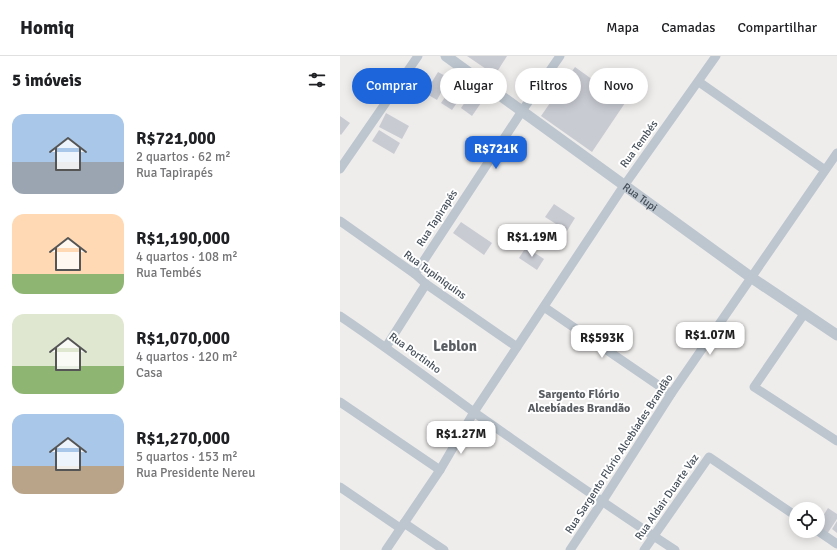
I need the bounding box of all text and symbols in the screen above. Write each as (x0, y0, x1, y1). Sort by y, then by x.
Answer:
text: Homiq (20, 16, 74, 40)
text: Mapa (606, 19, 639, 36)
text: Camadas (661, 19, 715, 36)
text: Compartilhar (737, 19, 817, 36)
chip: Comprar (352, 68, 432, 104)
chip: Alugar (440, 68, 507, 104)
chip: Filtros (515, 68, 581, 104)
chip: Novo (589, 68, 648, 104)
icon: filters (306, 69, 328, 91)
text: 5 imóveis (12, 70, 82, 91)
street label: Rua Tembés (617, 118, 661, 170)
text: R$721,000 (136, 128, 216, 149)
icon: home (44, 130, 92, 178)
pin: R$721K (463, 136, 529, 170)
text: R$721K (474, 141, 518, 157)
text: 2 quartos · 62 m² (136, 149, 231, 165)
text: Rua Tapirapés (136, 165, 213, 181)
street label: Rua Tupi (620, 180, 660, 214)
street label: Rua Tapirapés (414, 187, 460, 249)
pin: R$1.19M (495, 224, 569, 258)
text: R$1,190,000 (136, 228, 230, 249)
text: R$1.19M (507, 229, 557, 245)
icon: home (44, 230, 92, 278)
street label: Rua Tupiniquins (401, 248, 469, 302)
text: 4 quartos · 108 m² (136, 249, 238, 265)
text: Rua Tembés (136, 265, 201, 281)
pin: R$1.07M (673, 322, 747, 356)
pin: R$593K (569, 325, 635, 359)
text: R$1.07M (685, 327, 735, 343)
text: R$1,070,000 (136, 328, 230, 349)
icon: home (44, 330, 92, 378)
street label: Rua Portinho (387, 330, 444, 376)
text: R$593K (580, 330, 624, 346)
district label: Leblon (433, 337, 477, 355)
text: 4 quartos · 120 m² (136, 349, 238, 365)
text: Casa (136, 365, 163, 381)
street label: Rua Sargento Flório Alcebíades Brandão (562, 372, 676, 536)
district label: Sargento Flório Alcebíades Brandão (528, 387, 630, 416)
pin: R$1.27M (424, 421, 498, 455)
text: R$1.27M (436, 426, 486, 442)
text: R$1,270,000 (136, 428, 230, 449)
icon: home (44, 430, 92, 478)
text: 5 quartos · 153 m² (136, 449, 238, 465)
street label: Rua Aldair Duarte Vaz (632, 451, 702, 543)
text: Rua Presidente Nereu (136, 465, 255, 481)
map controls (789, 502, 825, 538)
button: locate (789, 502, 825, 538)

